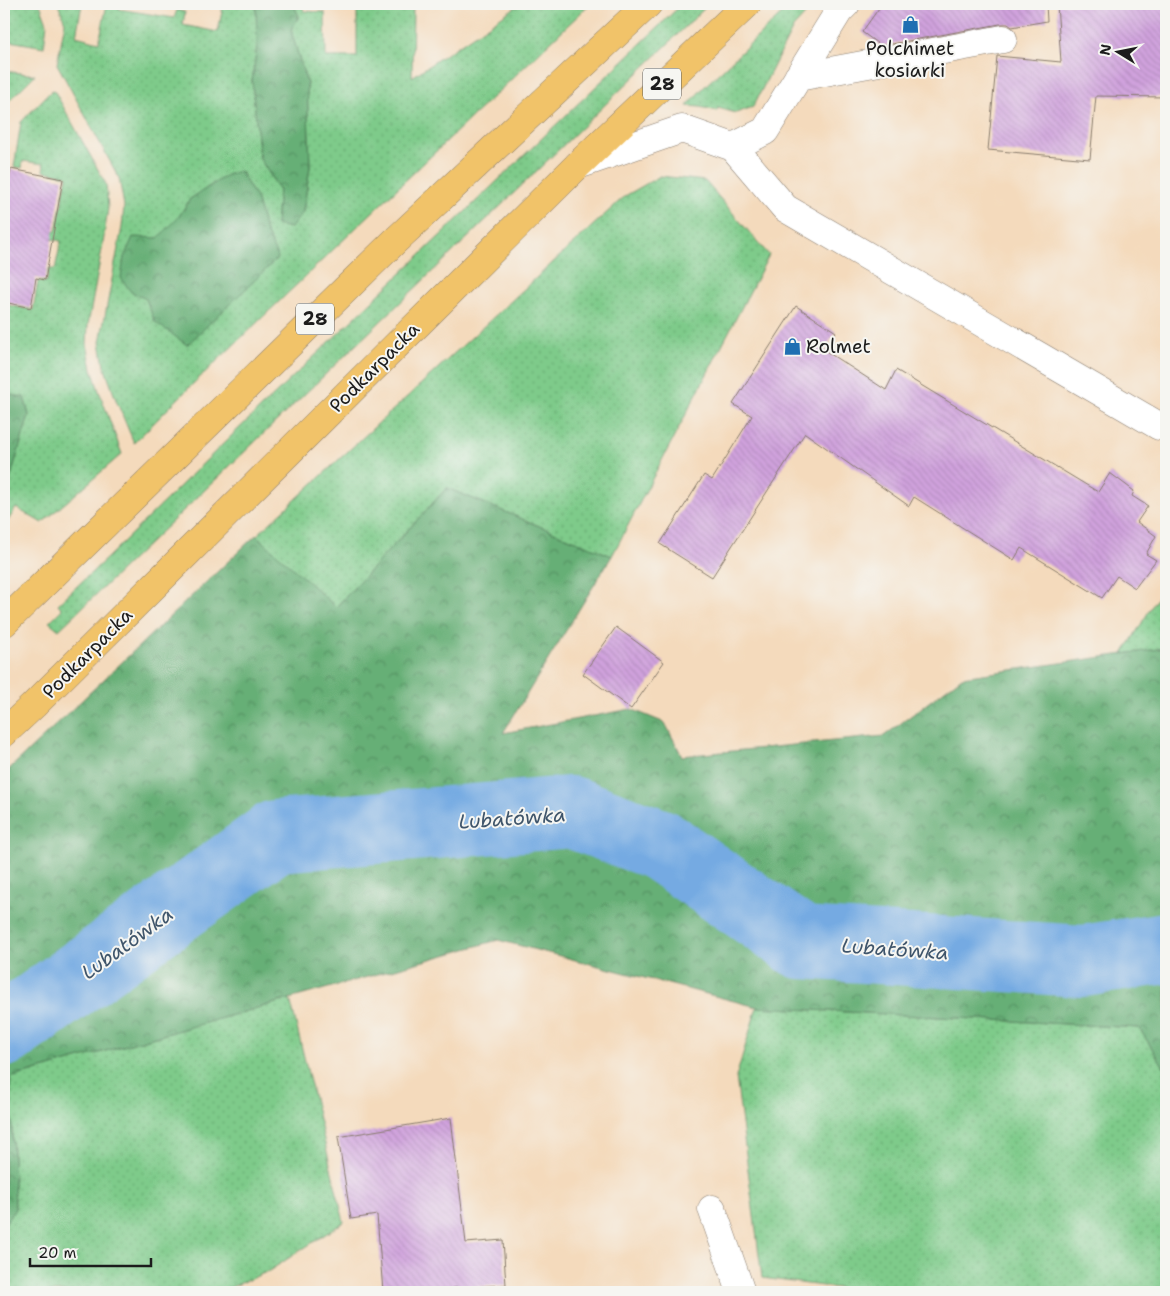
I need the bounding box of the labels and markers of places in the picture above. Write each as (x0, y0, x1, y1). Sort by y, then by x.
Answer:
shop icon: Polchimet kosiarki (900, 15, 920, 35)
place label: Polchimet kosiarki (866, 36, 954, 83)
place label: Rolmet (806, 334, 871, 359)
shop icon: Rolmet (782, 336, 802, 356)

